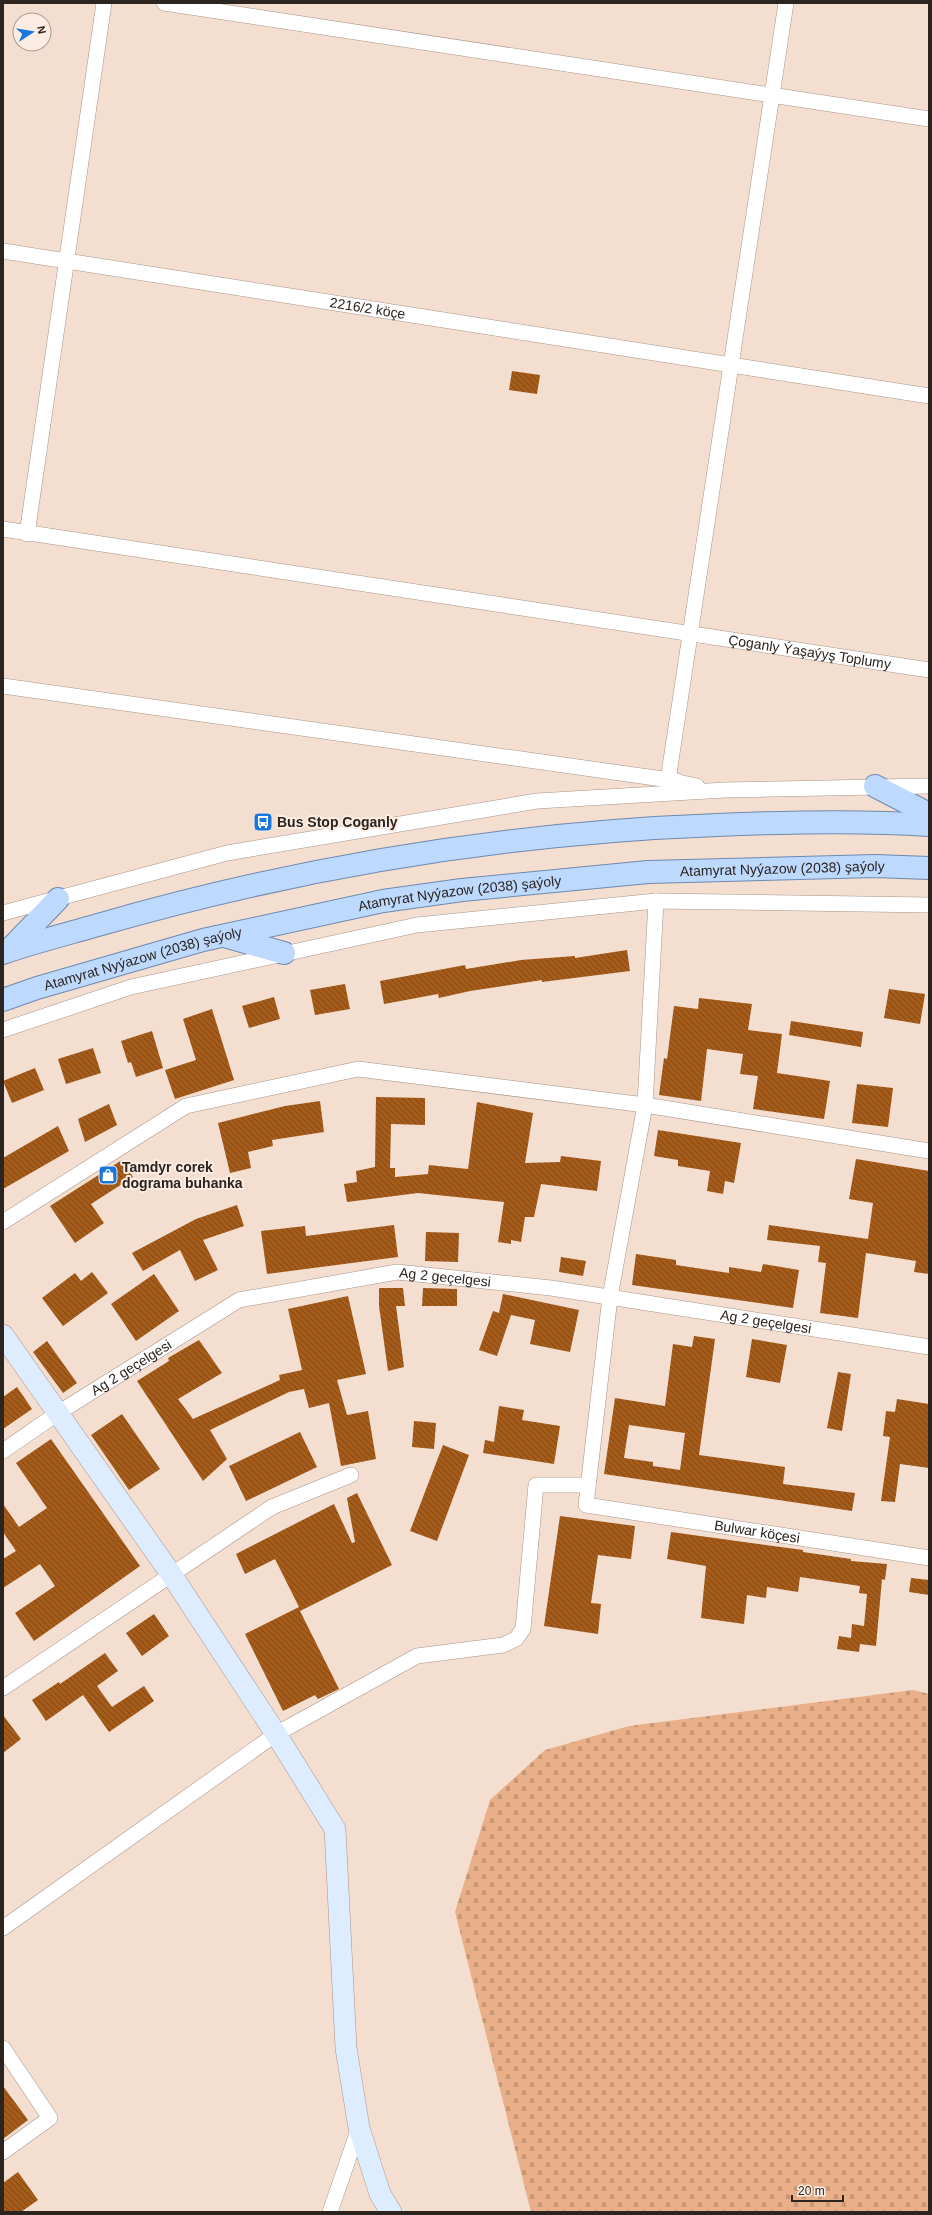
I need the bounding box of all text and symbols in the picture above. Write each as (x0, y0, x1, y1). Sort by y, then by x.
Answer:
north arrow (12, 12, 52, 52)
text: N (35, 25, 48, 35)
street label: 2216/2 köçe (329, 294, 407, 322)
street label: Çoganly Ýaşaýyş Toplumy (727, 632, 892, 672)
bus stop icon: Bus Stop Coganly (252, 811, 274, 833)
place label: Bus Stop Coganly (277, 814, 398, 830)
street label: Atamyrat Nyýazow (2038) şaýoly (680, 858, 885, 879)
street label: Atamyrat Nyýazow (2038) şaýoly (356, 872, 562, 914)
street label: Atamyrat Nyýazow (2038) şaýoly (42, 924, 243, 994)
place label: Tamdyr corek dograma buhanka (122, 1159, 243, 1191)
shop icon: Tamdyr corek dograma buhanka (97, 1164, 119, 1186)
street label: Ag 2 geçelgesi (398, 1264, 492, 1290)
street label: Ag 2 geçelgesi (719, 1307, 813, 1337)
street label: Ag 2 geçelgesi (88, 1336, 174, 1399)
street label: Bulwar köçesi (713, 1517, 801, 1546)
scale bar (792, 2177, 843, 2203)
text: 20 m (798, 2184, 825, 2198)

